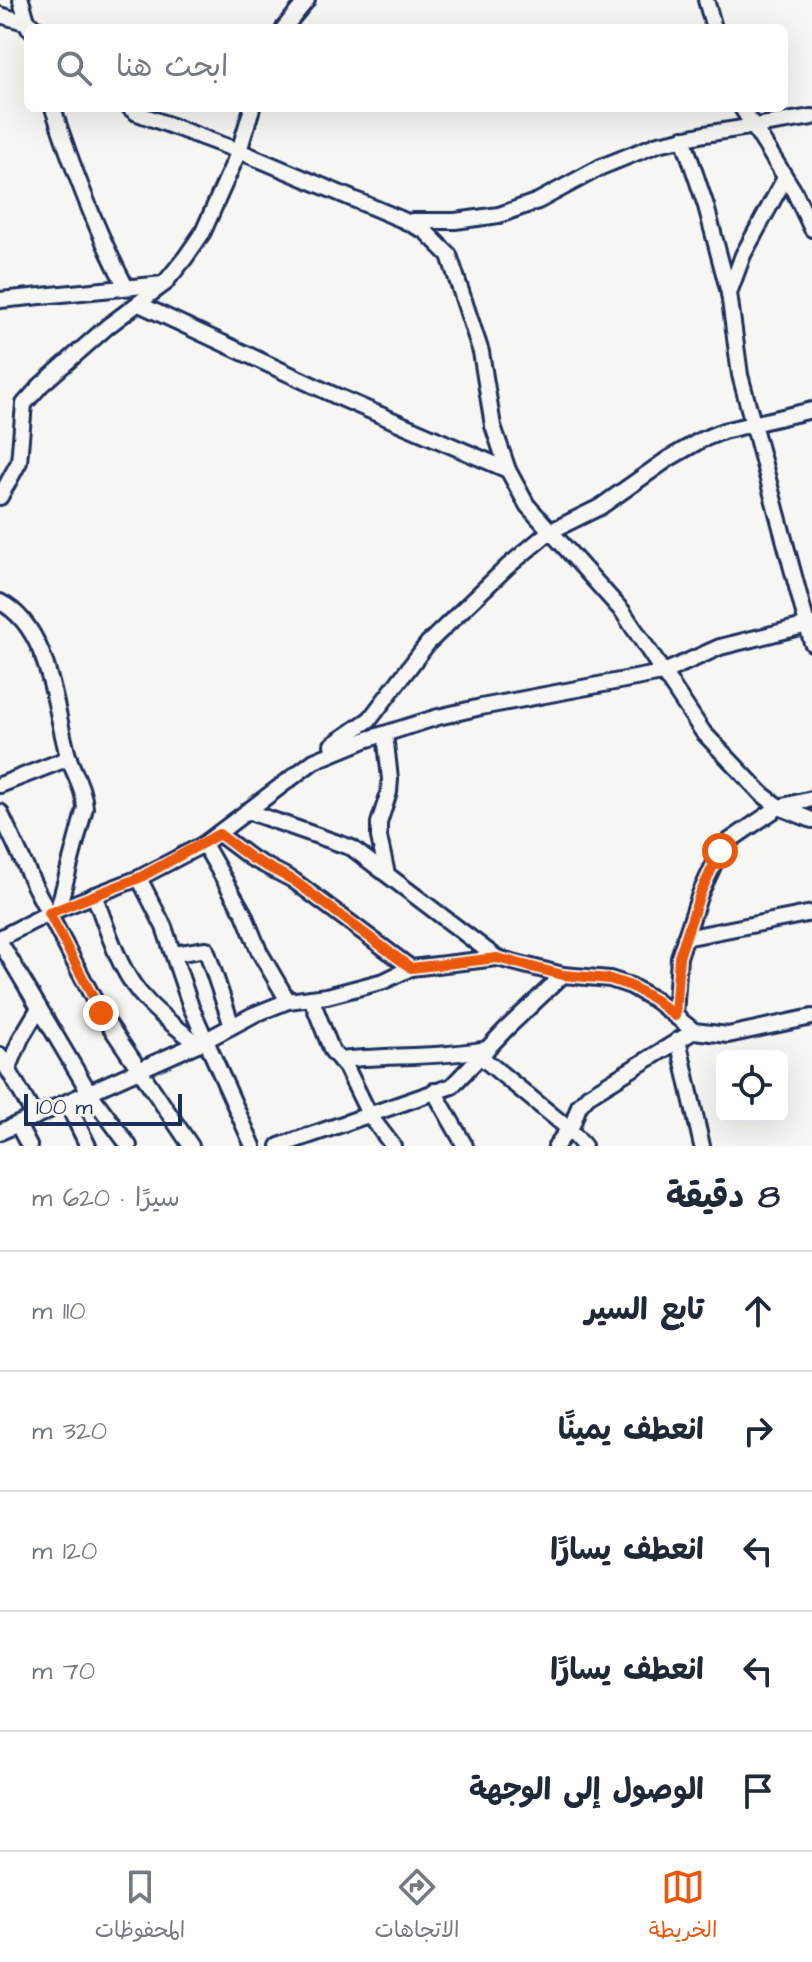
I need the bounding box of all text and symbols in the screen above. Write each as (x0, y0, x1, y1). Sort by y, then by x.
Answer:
search box (24, 24, 788, 112)
icon: search (52, 46, 96, 90)
text: ابحث هنا (116, 46, 228, 88)
route start (702, 833, 738, 869)
route end (83, 995, 119, 1031)
map controls (716, 1050, 788, 1122)
button: locate (716, 1050, 788, 1122)
scale bar (24, 1090, 182, 1126)
text: 100 m (36, 1092, 93, 1123)
text: 8 دقيقة (666, 1173, 780, 1221)
text: سيرًا · 620 m (32, 1180, 180, 1216)
text: تابع السير (585, 1289, 704, 1331)
icon: ahead (736, 1289, 780, 1333)
text: 110 m (32, 1293, 86, 1329)
text: انعطف يمينًا (558, 1409, 704, 1451)
icon: right (736, 1409, 780, 1453)
text: 320 m (32, 1413, 107, 1449)
text: انعطف يسارًا (550, 1529, 704, 1571)
icon: left (736, 1529, 780, 1573)
text: 120 m (32, 1533, 97, 1569)
text: انعطف يسارًا (550, 1649, 704, 1691)
icon: left (736, 1649, 780, 1693)
text: 70 m (32, 1653, 95, 1689)
text: الوصول إلى الوجهة (469, 1769, 704, 1811)
icon: arrive (736, 1769, 780, 1813)
tab: المحفوظات (95, 1865, 185, 1949)
tab: الاتجاهات (375, 1865, 459, 1949)
tab: الخريطة (649, 1865, 717, 1949)

